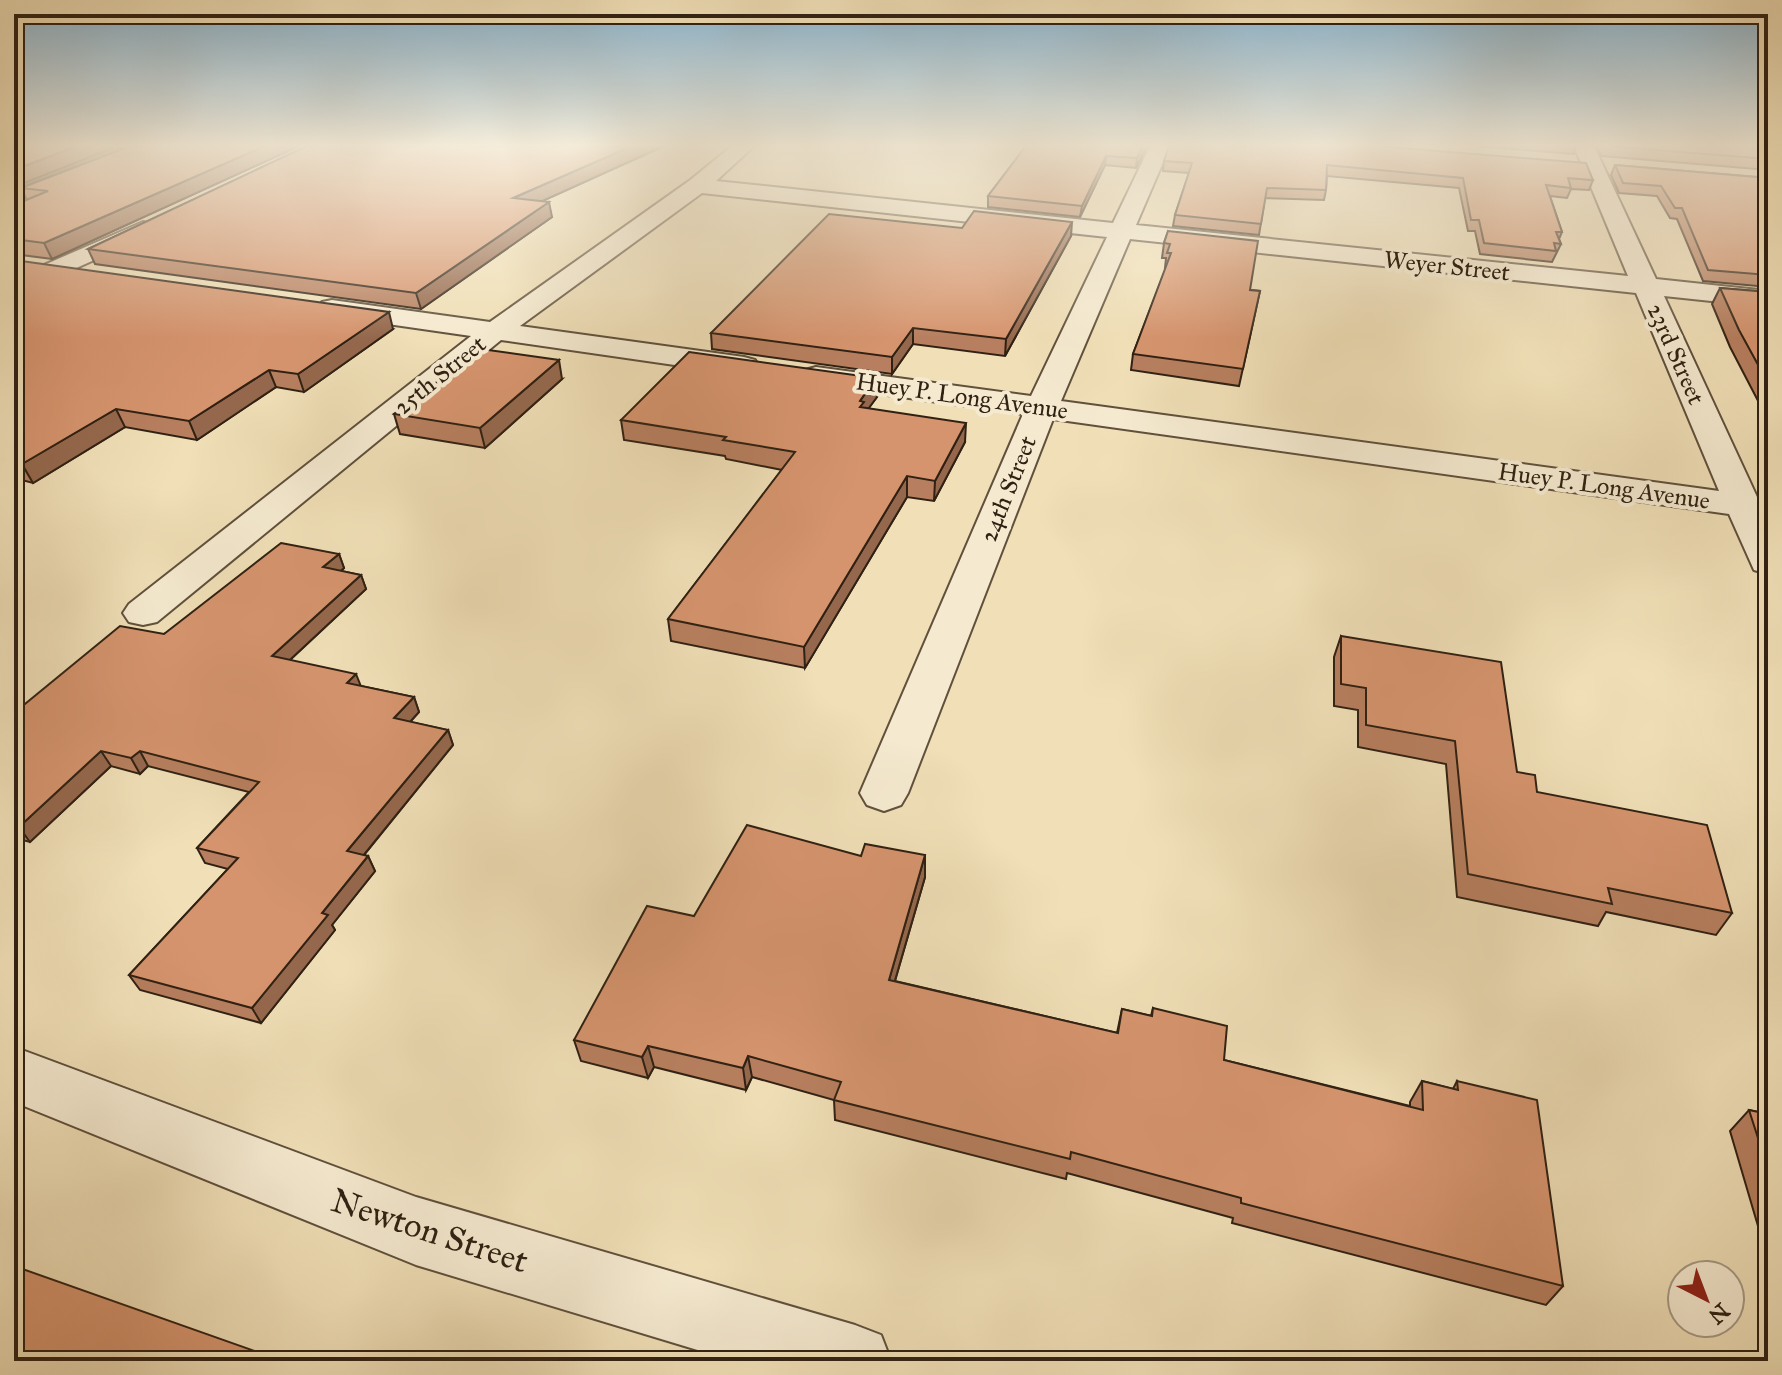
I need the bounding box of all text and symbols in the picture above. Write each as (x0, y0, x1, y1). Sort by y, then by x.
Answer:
street label: Weyer Street (1383, 244, 1512, 288)
street label: 23rd Street (1641, 299, 1712, 410)
street label: 25th Street (388, 329, 492, 421)
street label: Huey P. Long Avenue (854, 366, 1070, 426)
street label: 24th Street (973, 431, 1043, 546)
street label: Huey P. Long Avenue (1496, 456, 1712, 516)
street label: Newton Street (326, 1179, 533, 1282)
north arrow (1666, 1259, 1746, 1339)
text: N (1703, 1297, 1735, 1330)

